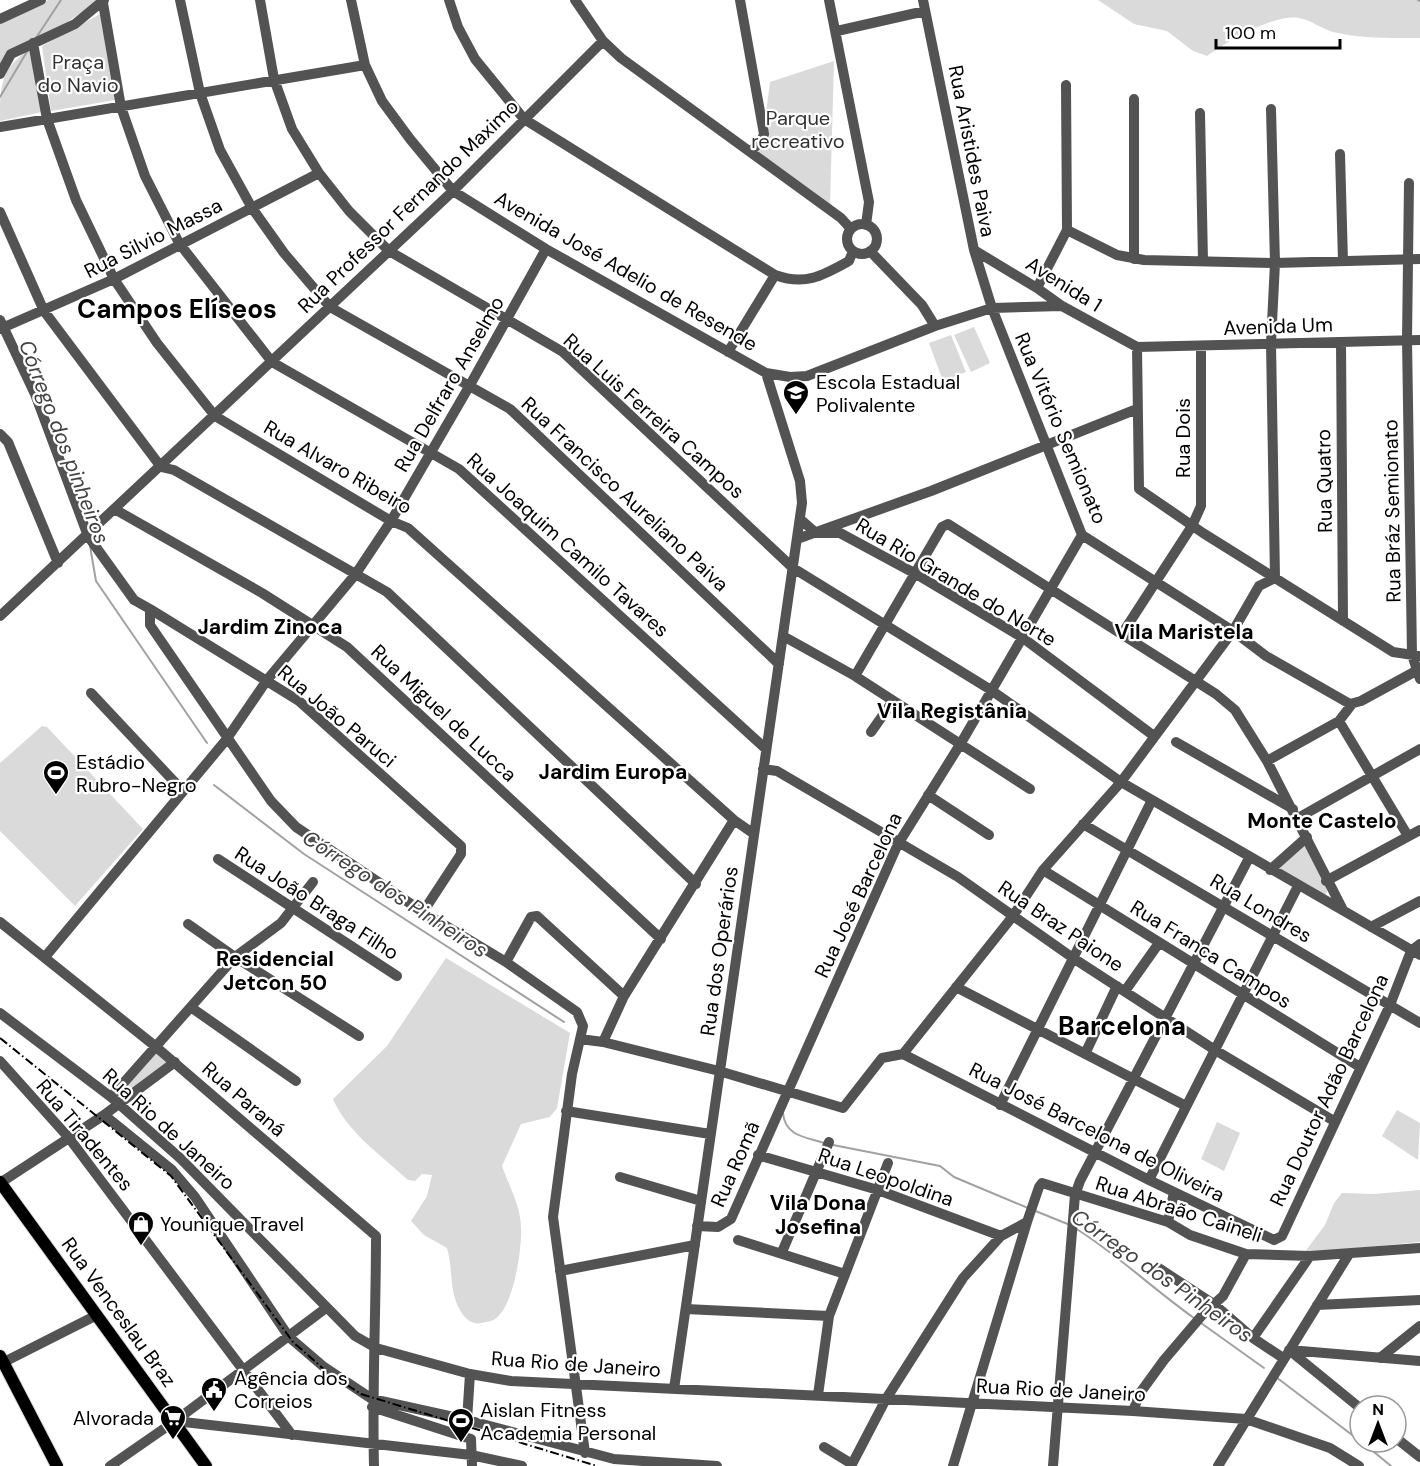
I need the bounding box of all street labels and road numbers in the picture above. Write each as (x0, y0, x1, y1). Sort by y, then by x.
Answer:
street label: Rua Aristides Paiva (943, 63, 1001, 239)
street label: Rua Professor Fernando Maximo (292, 93, 524, 319)
street label: Avenida José Adelio de Resende (490, 185, 762, 357)
street label: Rua Silvio Massa (80, 192, 226, 284)
street label: Avenida 1 (1021, 250, 1107, 318)
street label: Rua Delfraro Anselmo (388, 291, 510, 477)
street label: Avenida Um (1223, 311, 1333, 341)
street label: Rua Luis Ferreira Campos (558, 328, 750, 504)
street label: Rua Vitório Semionato (1009, 328, 1113, 528)
street label: Rua Francisco Aureliano Paiva (516, 391, 734, 597)
street label: Rua Dois (1170, 398, 1196, 478)
street label: Rua Alvaro Ribeiro (259, 414, 417, 520)
street label: Rua Bráz Semionato (1377, 419, 1407, 603)
street label: Rua Quatro (1310, 429, 1338, 533)
street label: Rua Joaquim Camilo Tavares (461, 447, 675, 643)
street label: Rua Rio Grande do Norte (851, 512, 1061, 652)
street label: Rua Miguel de Lucca (366, 639, 522, 787)
street label: Rua João Paruci (272, 659, 402, 773)
street label: Rua José Barcelona (808, 808, 908, 982)
street label: Rua João Braga Filho (230, 840, 404, 966)
street label: Rua dos Operários (694, 864, 744, 1038)
street label: Rua Londres (1205, 868, 1317, 948)
street label: Rua Braz Paione (993, 874, 1129, 978)
street label: Rua Franca Campos (1126, 894, 1296, 1014)
street label: Rua Doutor Adão Barcelona (1264, 970, 1394, 1210)
street label: Rua Paraná (197, 1056, 291, 1142)
street label: Rua José Barcelona de Oliveira (965, 1056, 1229, 1208)
street label: Rua Rio de Janeiro (97, 1062, 241, 1196)
street label: Rua Tiradentes (31, 1074, 139, 1196)
street label: Rua Romã (705, 1117, 765, 1211)
street label: Rua Leopoldina (815, 1142, 957, 1212)
street label: Rua Abraão Caineli (1092, 1170, 1266, 1248)
street label: Rua Venceslau Braz (56, 1232, 182, 1392)
street label: Rua Rio de Janeiro (490, 1345, 662, 1383)
street label: Rua Rio de Janeiro (975, 1373, 1147, 1407)

